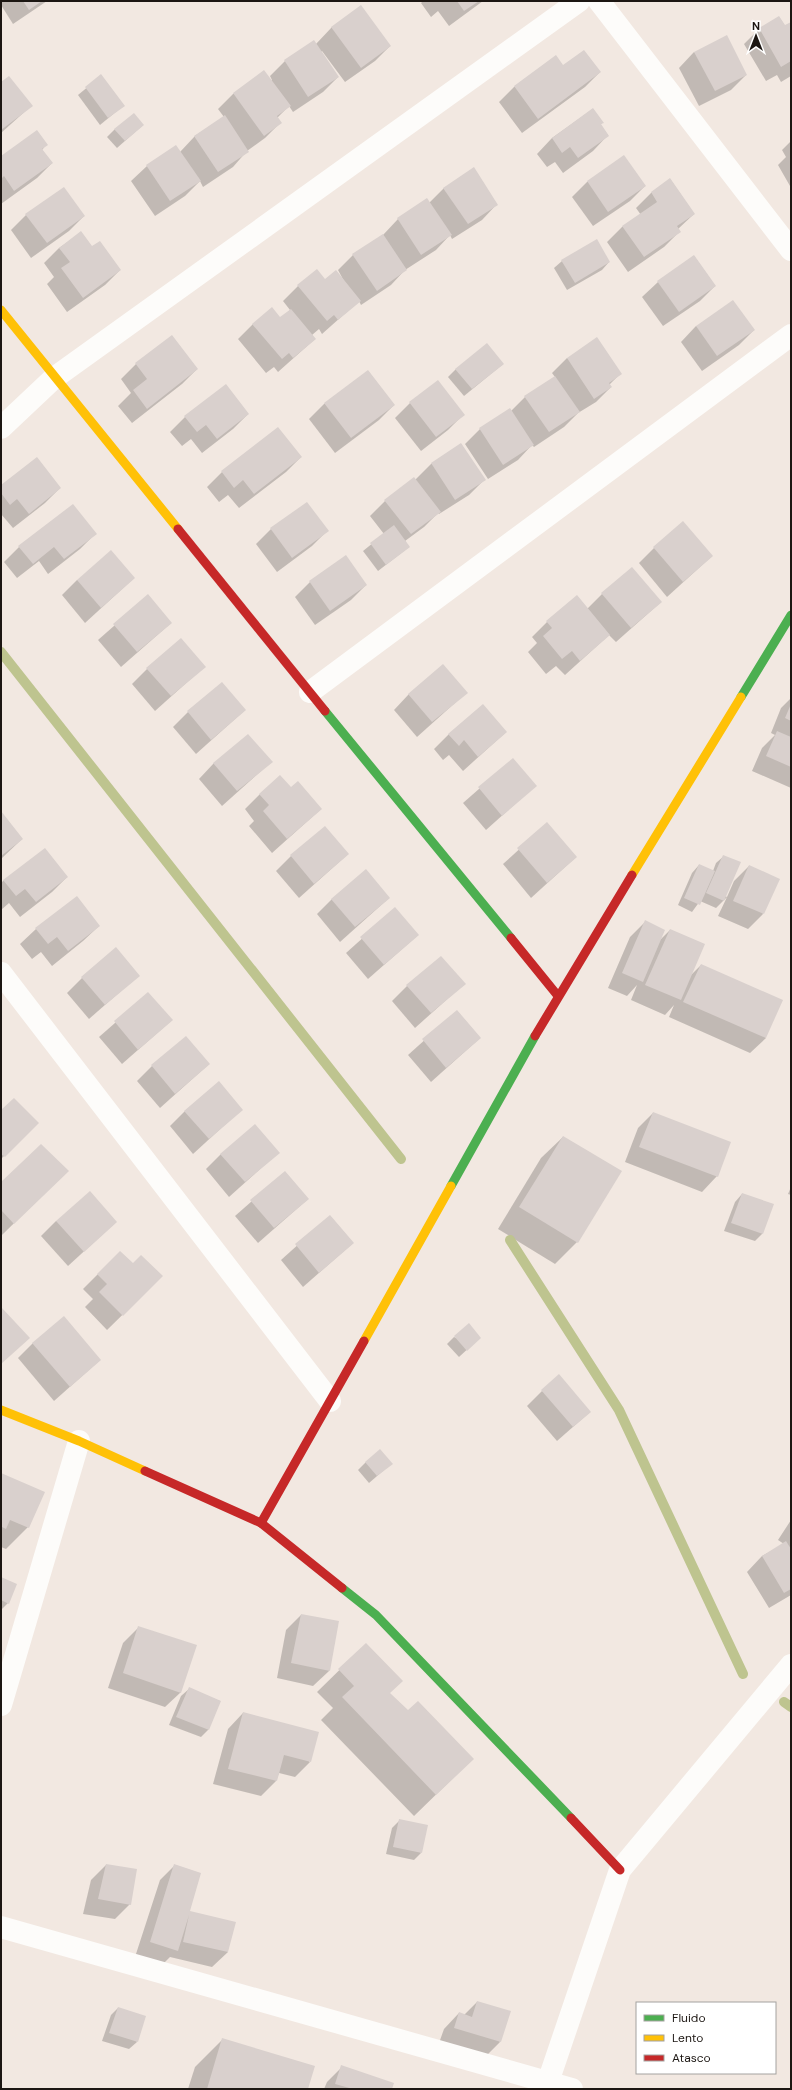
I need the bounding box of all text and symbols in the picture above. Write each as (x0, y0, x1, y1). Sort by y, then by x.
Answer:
north arrow (736, 16, 776, 56)
text: N (752, 19, 760, 33)
legend (636, 2002, 776, 2074)
text: Fluido (672, 2010, 706, 2026)
text: Lento (672, 2030, 703, 2046)
text: Atasco (672, 2050, 711, 2066)

